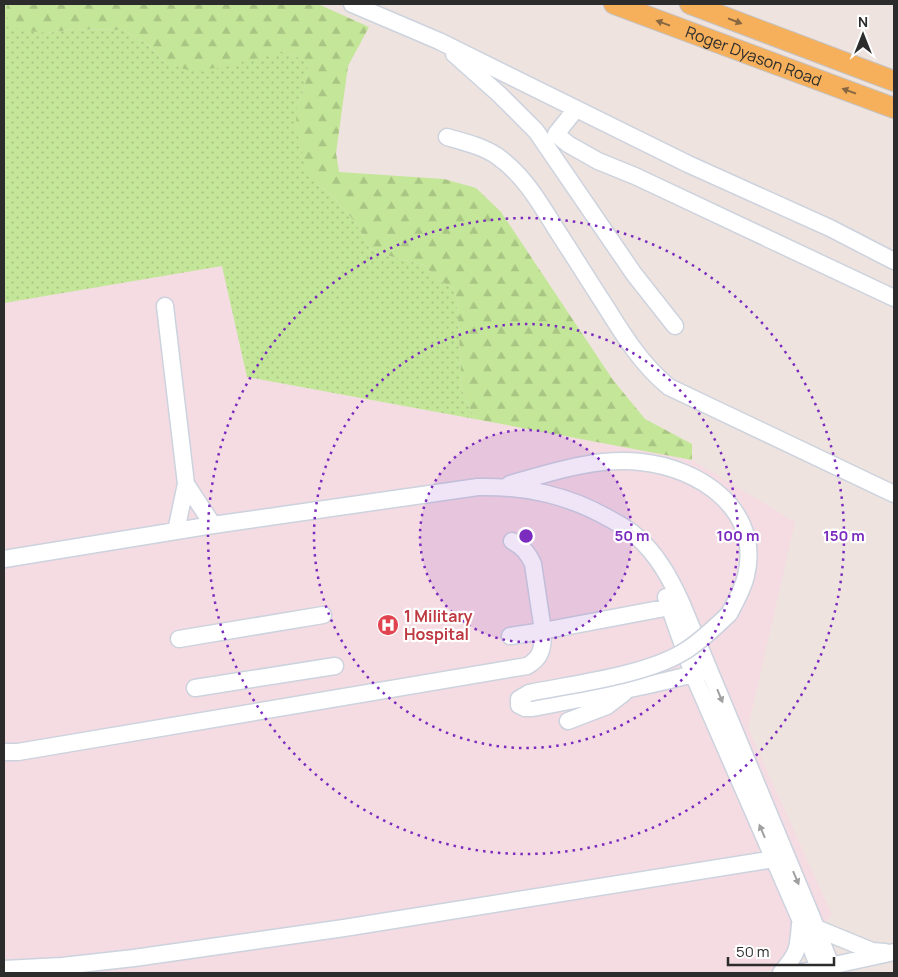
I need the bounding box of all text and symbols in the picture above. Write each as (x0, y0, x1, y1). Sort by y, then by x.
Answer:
north arrow (838, 10, 888, 60)
text: N (858, 12, 868, 31)
one-way arrow (728, 18, 743, 25)
one-way arrow (656, 19, 671, 26)
street label: Roger Dyason Road (682, 21, 825, 91)
one-way arrow (841, 87, 856, 94)
text: 50 m (614, 525, 650, 546)
text: 100 m (717, 525, 759, 546)
text: 150 m (823, 525, 865, 546)
centre of rings (517, 527, 535, 545)
place label: 1 Military Hospital (404, 605, 473, 645)
hospital icon: 1 Military Hospital (376, 613, 400, 637)
one-way arrow (716, 689, 724, 703)
one-way arrow (758, 824, 766, 838)
one-way arrow (792, 871, 800, 885)
scale bar (728, 934, 834, 966)
text: 50 m (736, 941, 770, 962)

